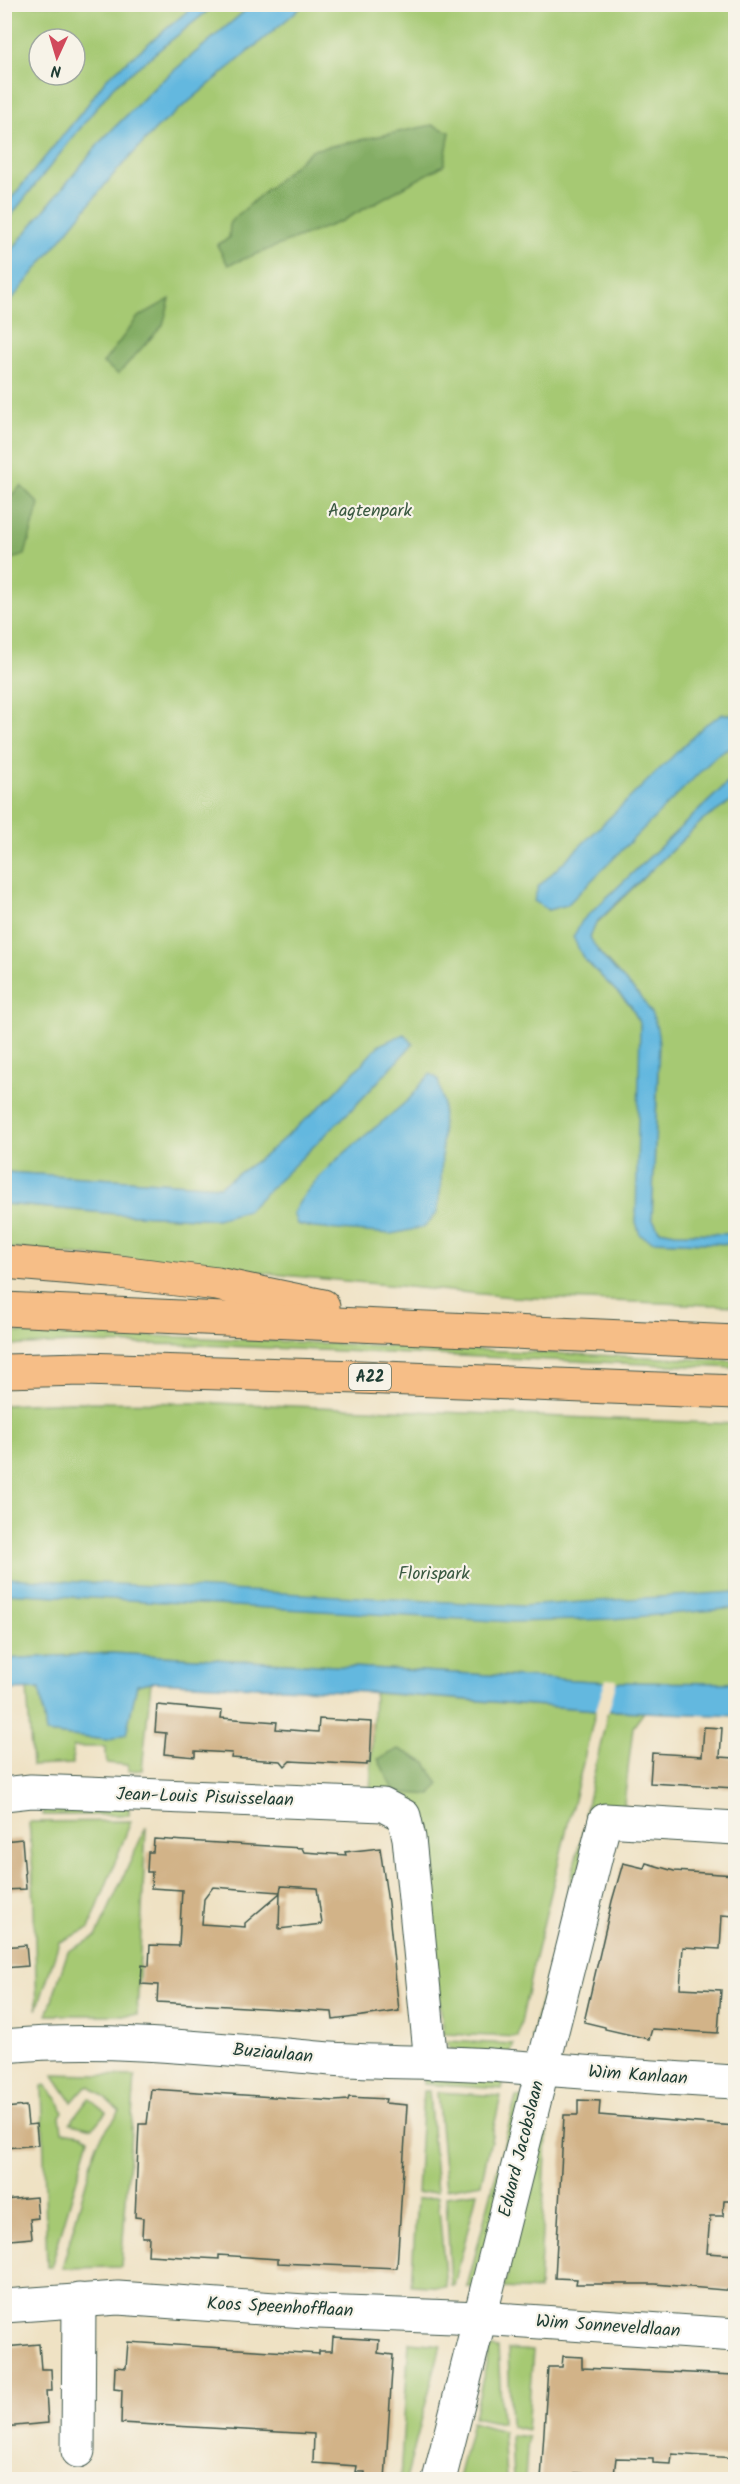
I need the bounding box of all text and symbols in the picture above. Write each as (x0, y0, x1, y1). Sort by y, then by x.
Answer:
north arrow (27, 27, 87, 87)
text: N (50, 58, 62, 83)
park label: Aagtenpark (328, 497, 413, 526)
road number: A22 (349, 1364, 391, 1390)
park label: Florispark (398, 1560, 470, 1589)
street label: Jean-Louis Pisuisselaan (116, 1780, 294, 1816)
street label: Buziaulaan (232, 2036, 314, 2072)
street label: Wim Kanlaan (587, 2058, 689, 2094)
street label: Eduard Jacobslaan (491, 2078, 553, 2220)
street label: Koos Speenhofflaan (206, 2290, 354, 2326)
street label: Wim Sonneveldlaan (535, 2307, 681, 2347)

